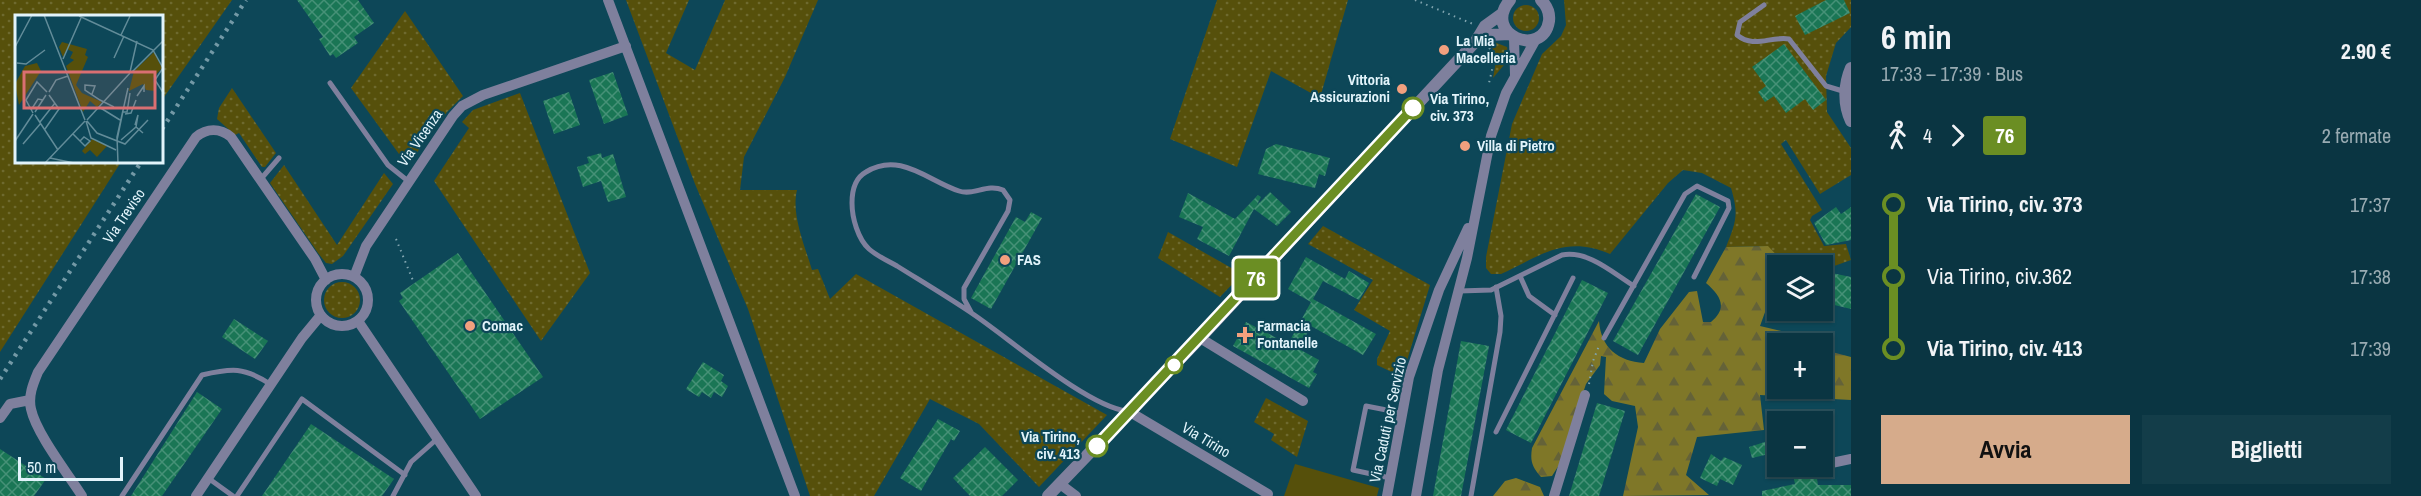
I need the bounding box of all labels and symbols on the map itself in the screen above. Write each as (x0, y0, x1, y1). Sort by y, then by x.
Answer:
inset map (15, 15, 164, 164)
place label: La Mia Macelleria (1456, 30, 1516, 68)
marker: La Mia Macelleria (1437, 43, 1451, 57)
place label: Vittoria Assicurazioni (1310, 69, 1390, 107)
marker: Vittoria Assicurazioni (1395, 82, 1409, 96)
place label: Via Tirino, civ. 373 (1430, 88, 1489, 126)
marker: Via Tirino, civ. 373 (1402, 97, 1424, 119)
street label: Via Vicenza (392, 105, 447, 171)
place label: Villa di Pietro (1477, 135, 1555, 156)
marker: Villa di Pietro (1458, 139, 1472, 153)
street label: Via Treviso (98, 184, 150, 247)
place label: FAS (1017, 249, 1041, 270)
marker: FAS (998, 253, 1012, 267)
line badge: 76 (1229, 258, 1283, 298)
place label: Comac (482, 315, 523, 336)
place label: Farmacia Fontanelle (1257, 315, 1318, 353)
marker: Comac (463, 319, 477, 333)
marker: Farmacia Fontanelle (1238, 328, 1252, 342)
street label: Via Caduti per Servizio (1364, 355, 1411, 485)
unlabelled marker (1165, 356, 1183, 374)
street label: Via Tirino (1178, 417, 1235, 462)
place label: Via Tirino, civ. 413 (1021, 426, 1080, 464)
marker: Via Tirino, civ. 413 (1086, 435, 1108, 457)
scale bar (18, 454, 123, 482)

